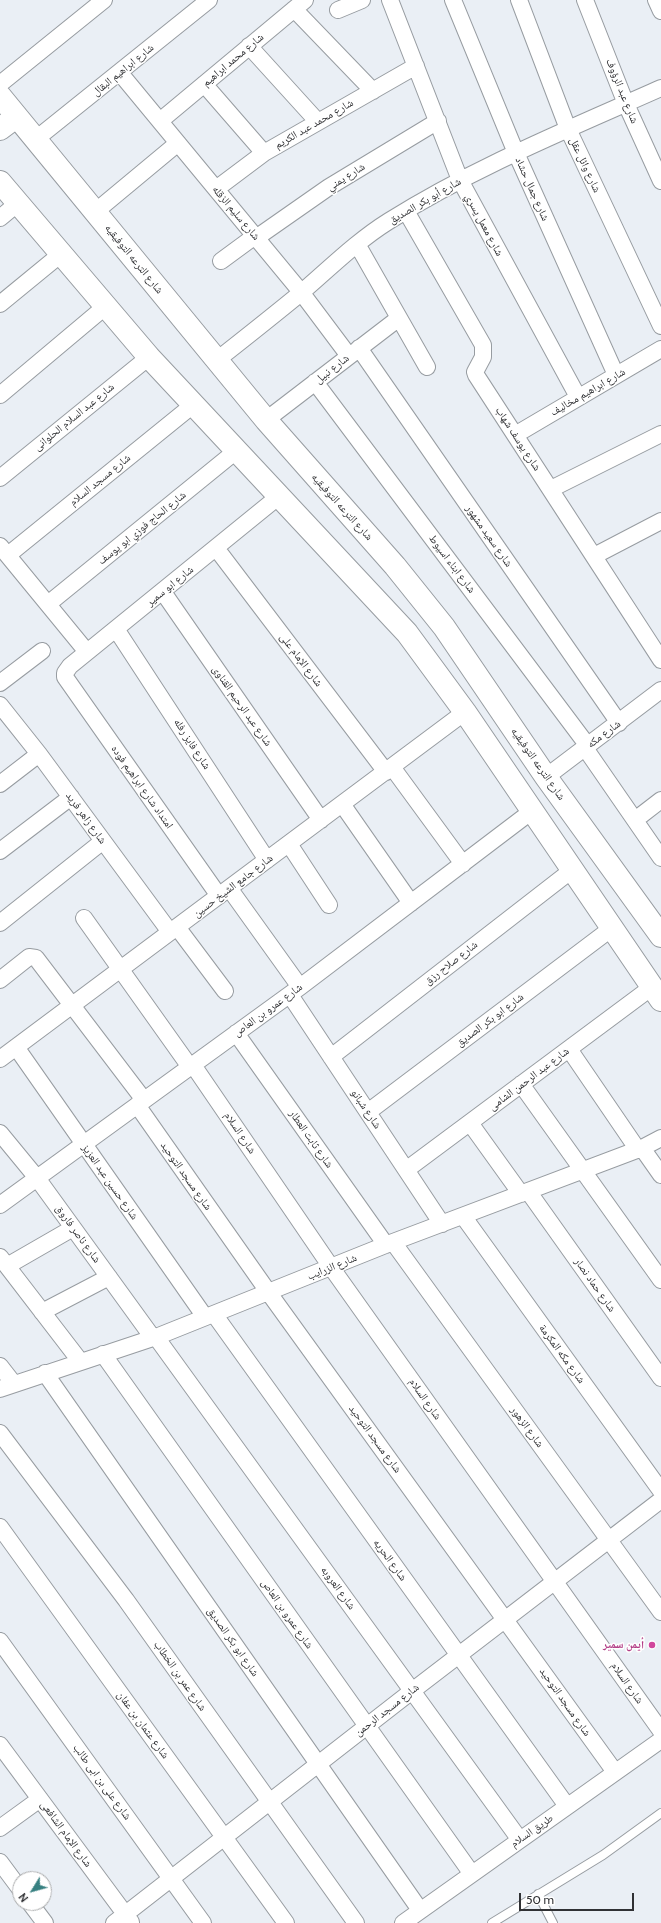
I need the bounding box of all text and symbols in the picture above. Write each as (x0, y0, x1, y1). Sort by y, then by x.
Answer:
street label: شارع محمد ابراهيم (200, 31, 266, 89)
street label: شارع ابراهيم البقال (89, 41, 157, 99)
street label: شارع عبد الرؤوف (603, 57, 641, 125)
street label: شارع محمد عبد الكريم (272, 96, 356, 152)
street label: شارع وائل عقل (566, 135, 604, 195)
street label: شارع جمال حشاد (512, 155, 552, 223)
street label: شارع يمني (324, 160, 368, 194)
street label: شارع أبو بكر الصديق (387, 175, 463, 227)
street label: شارع سليم الزقله (209, 183, 263, 243)
street label: شارع معمل يسري (462, 192, 506, 258)
street label: شارع الترعه التوفيقيه (102, 222, 166, 296)
street label: شارع نبيل (312, 351, 352, 387)
street label: شارع ابراهيم مخاليف (548, 365, 628, 419)
street label: شارع عبد السلام الحلوانى (31, 380, 117, 454)
street label: شارع يوسف شهاب (492, 404, 544, 474)
street label: شارع مسجد السلام (67, 451, 133, 509)
street label: شارع الترعه التوفيقيه (308, 471, 376, 543)
street label: شارع الحاج فوزي ابو يوسف (95, 488, 189, 568)
street label: شارع سعيد مشهور (463, 502, 515, 570)
street label: شارع ابناء اسيوط (426, 532, 478, 596)
street label: شارع ابو سمير (144, 563, 196, 609)
street label: شارع الإمام على (277, 631, 325, 689)
street label: شارع عبد الرحيم القناوى (209, 663, 275, 749)
street label: شارع فايز رفله (171, 716, 213, 772)
street label: شارع مكه (585, 717, 623, 751)
street label: شارع الترعه التوفيقيه (508, 725, 568, 803)
street label: امتداد شارع ابراهيم فوده (108, 743, 176, 831)
street label: شارع زاهر فريد (63, 790, 109, 846)
street label: شارع جامع الشيخ حسين (190, 852, 276, 920)
street label: شارع صلاح رزق (422, 938, 480, 988)
street label: شارع عمرو بن العاص (231, 981, 305, 1039)
street label: شارع ابو بكر الصديق (454, 990, 526, 1050)
street label: شارع عبد الرحمن الشامى (486, 1044, 572, 1114)
street label: شارع شبانو (348, 1087, 384, 1131)
street label: شارع ثابت العطار (286, 1107, 336, 1171)
street label: شارع السلام (221, 1110, 259, 1156)
street label: شارع مسجد التوحيد (157, 1139, 215, 1213)
street label: شارع حسين عبد العزيز (79, 1142, 141, 1222)
street label: شارع ناصر فاروق (52, 1202, 104, 1266)
street label: شارع الزرايب (305, 1251, 359, 1283)
street label: شارع حماد نصار (571, 1255, 619, 1315)
street label: شارع مكه المكرمة (536, 1322, 588, 1386)
street label: شارع السلام (406, 1376, 444, 1422)
street label: شارع مسجد التوحيد (346, 1402, 404, 1476)
street label: شارع الزهور (508, 1404, 546, 1450)
street label: شارع الحريه (370, 1536, 410, 1584)
street label: شارع العروبه (318, 1564, 358, 1612)
street label: شارع عمرو بن العاص (258, 1577, 316, 1651)
street label: شارع ابو بكر الصديق (204, 1605, 262, 1679)
street label: شارع عمر بن الخطاب (151, 1638, 209, 1714)
place label: أيمن سمير (603, 1638, 644, 1652)
marker: أيمن سمير (647, 1640, 657, 1650)
street label: شارع السلام (608, 1660, 646, 1706)
street label: شارع مسجد التوحيد (536, 1665, 594, 1739)
street label: شارع مسجد الرحمن (352, 1681, 422, 1739)
street label: شارع عثمان بن عفان (114, 1689, 172, 1761)
street label: شارع على بن ابى طالب (70, 1741, 134, 1823)
street label: شارع الإمام الشافعى (37, 1798, 95, 1870)
street label: طريق السلام (508, 1811, 556, 1851)
north arrow (12, 1871, 52, 1911)
scale bar (521, 1885, 636, 1911)
text: N (15, 1890, 31, 1905)
text: 50 m (526, 1892, 554, 1907)

